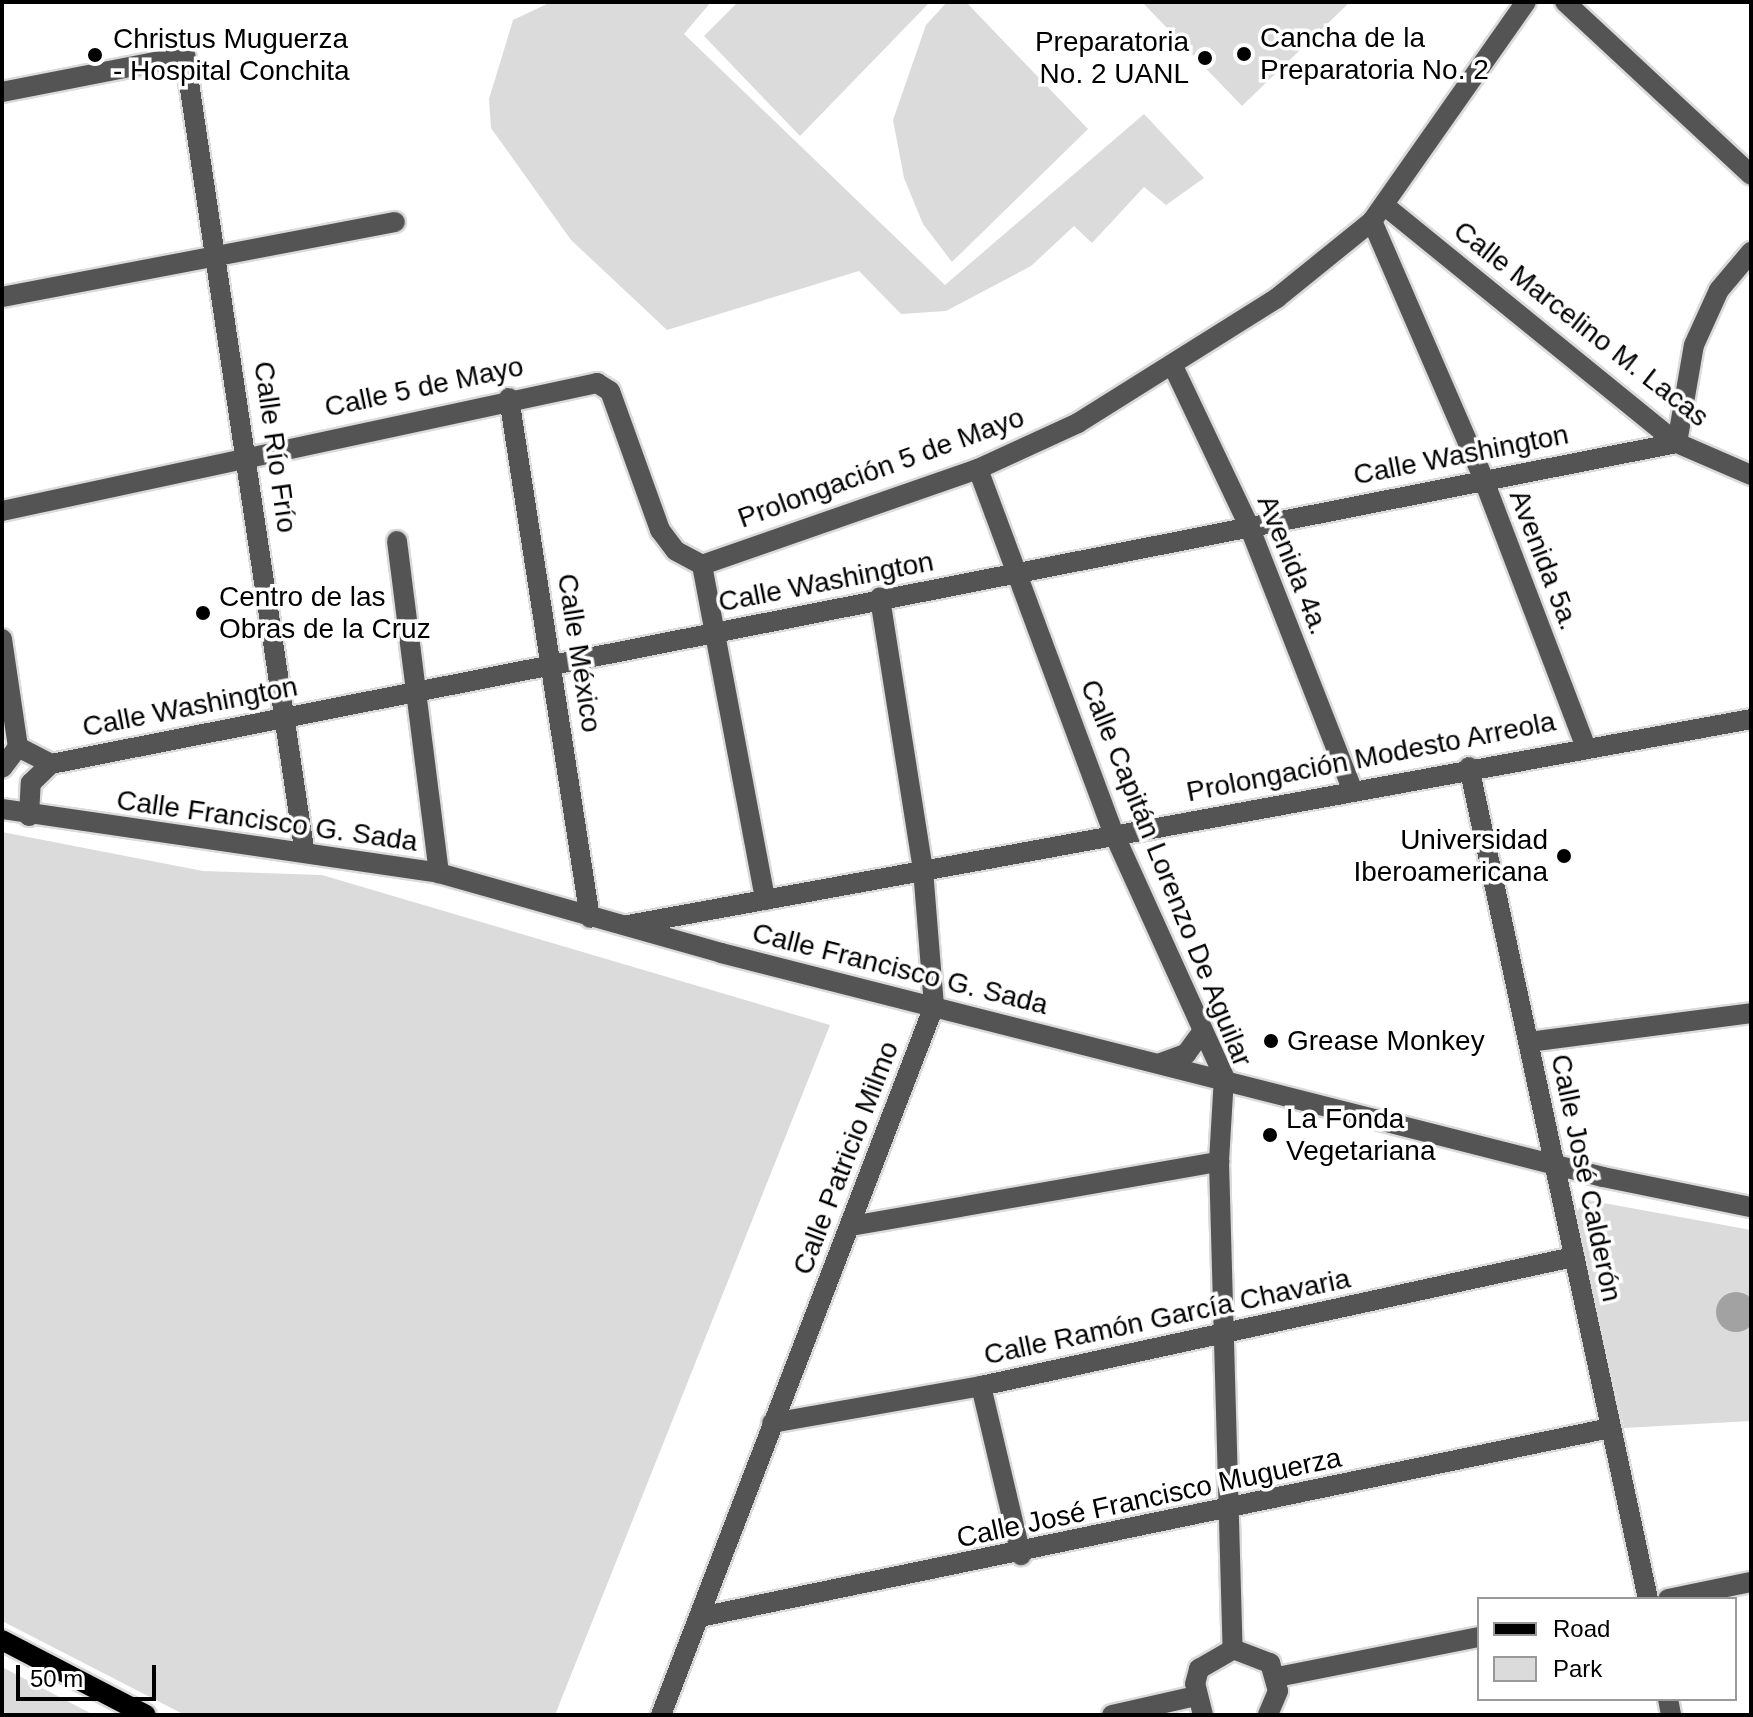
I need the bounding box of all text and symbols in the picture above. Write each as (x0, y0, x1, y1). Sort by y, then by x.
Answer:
place label: Cancha de la Preparatoria No. 2 (1260, 21, 1489, 87)
place label: Christus Muguerza - Hospital Conchita (113, 22, 350, 88)
place label: Preparatoria No. 2 UANL (1035, 25, 1189, 91)
marker: Christus Muguerza - Hospital Conchita (84, 44, 106, 66)
marker: Cancha de la Preparatoria No. 2 (1235, 45, 1253, 63)
marker: Preparatoria No. 2 UANL (1196, 49, 1214, 67)
street label: Calle Marcelino M. Lacas (1447, 214, 1715, 434)
street label: Calle 5 de Mayo (322, 350, 526, 424)
street label: Calle Río Frío (246, 359, 304, 535)
street label: Prolongación 5 de Mayo (733, 401, 1029, 535)
street label: Calle Washington (1351, 418, 1571, 492)
street label: Avenida 5a. (1502, 485, 1586, 635)
street label: Avenida 4a. (1250, 490, 1336, 640)
street label: Calle Washington (716, 545, 936, 619)
street label: Calle México (550, 571, 608, 735)
place label: Centro de las Obras de la Cruz (219, 580, 431, 646)
marker: Centro de las Obras de la Cruz (194, 604, 212, 622)
street label: Calle Washington (80, 670, 300, 744)
street label: Calle Capitán Lorenzo De Aguilar (1073, 674, 1259, 1072)
street label: Prolongación Modesto Arreola (1183, 705, 1559, 809)
street label: Calle Francisco G. Sada (114, 783, 420, 859)
place label: Universidad Iberoamericana (1353, 823, 1548, 889)
marker: Universidad Iberoamericana (1555, 847, 1573, 865)
street label: Calle Francisco G. Sada (749, 916, 1051, 1022)
place label: Grease Monkey (1287, 1024, 1485, 1058)
marker: Grease Monkey (1262, 1032, 1280, 1050)
street label: Calle Patricio Milmo (786, 1036, 906, 1280)
street label: Calle José Calderón (1543, 1051, 1629, 1305)
place label: La Fonda Vegetariana (1286, 1102, 1435, 1168)
marker: La Fonda Vegetariana (1261, 1126, 1279, 1144)
street label: Calle Ramón García Chavaria (981, 1262, 1353, 1372)
street label: Calle José Francisco Muguerza (954, 1441, 1344, 1555)
legend (1477, 1597, 1737, 1701)
text: Road (1553, 1615, 1610, 1642)
scale bar (20, 1649, 160, 1699)
text: Park (1553, 1655, 1602, 1682)
text: 50 m (30, 1665, 83, 1692)

